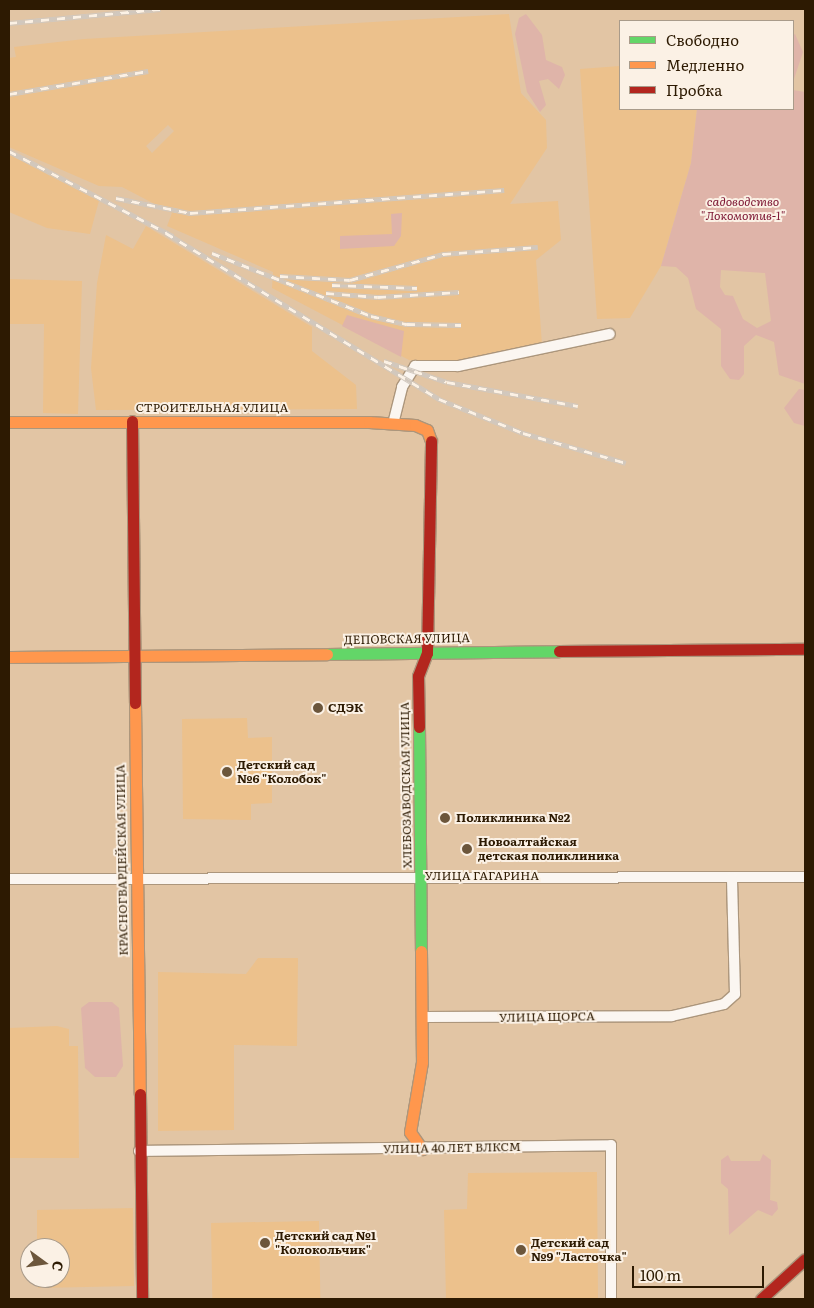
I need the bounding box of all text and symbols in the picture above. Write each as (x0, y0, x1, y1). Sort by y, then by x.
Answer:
legend (619, 20, 794, 110)
text: Свободно (666, 28, 739, 51)
text: Медленно (666, 53, 744, 76)
text: Пробка (666, 78, 722, 101)
park label: садоводство "Локомотив-1" (701, 195, 785, 223)
street label: СТРОИТЕЛЬНАЯ УЛИЦА (136, 401, 288, 415)
street label: ДЕПОВСКАЯ УЛИЦА (344, 631, 470, 647)
place label: СДЭК (328, 701, 363, 715)
marker: СДЭК (312, 702, 324, 714)
street label: ХЛЕБОЗАВОДСКАЯ УЛИЦА (397, 702, 415, 868)
place label: Детский сад №6 "Колобок" (237, 758, 327, 786)
street label: КРАСНОГВАРДЕЙСКАЯ УЛИЦА (113, 764, 131, 956)
marker: Детский сад №6 "Колобок" (221, 766, 233, 778)
marker: Поликлиника №2 (438, 811, 452, 825)
place label: Поликлиника №2 (456, 811, 570, 825)
place label: Новоалтайская детская поликлиника (478, 835, 619, 863)
marker: Новоалтайская детская поликлиника (460, 842, 474, 856)
street label: УЛИЦА ГАГАРИНА (425, 869, 539, 883)
street label: УЛИЦА ЩОРСА (499, 1009, 595, 1025)
street label: УЛИЦА 40 ЛЕТ ВЛКСМ (383, 1140, 521, 1156)
place label: Детский сад №1 "Колокольчик" (275, 1229, 376, 1257)
place label: Детский сад №9 "Ласточка" (531, 1236, 627, 1264)
marker: Детский сад №1 "Колокольчик" (259, 1237, 271, 1249)
north arrow (20, 1238, 70, 1288)
marker: Детский сад №9 "Ласточка" (515, 1244, 527, 1256)
scale bar (634, 1256, 766, 1288)
text: С (48, 1259, 69, 1274)
text: 100 m (640, 1263, 681, 1286)

